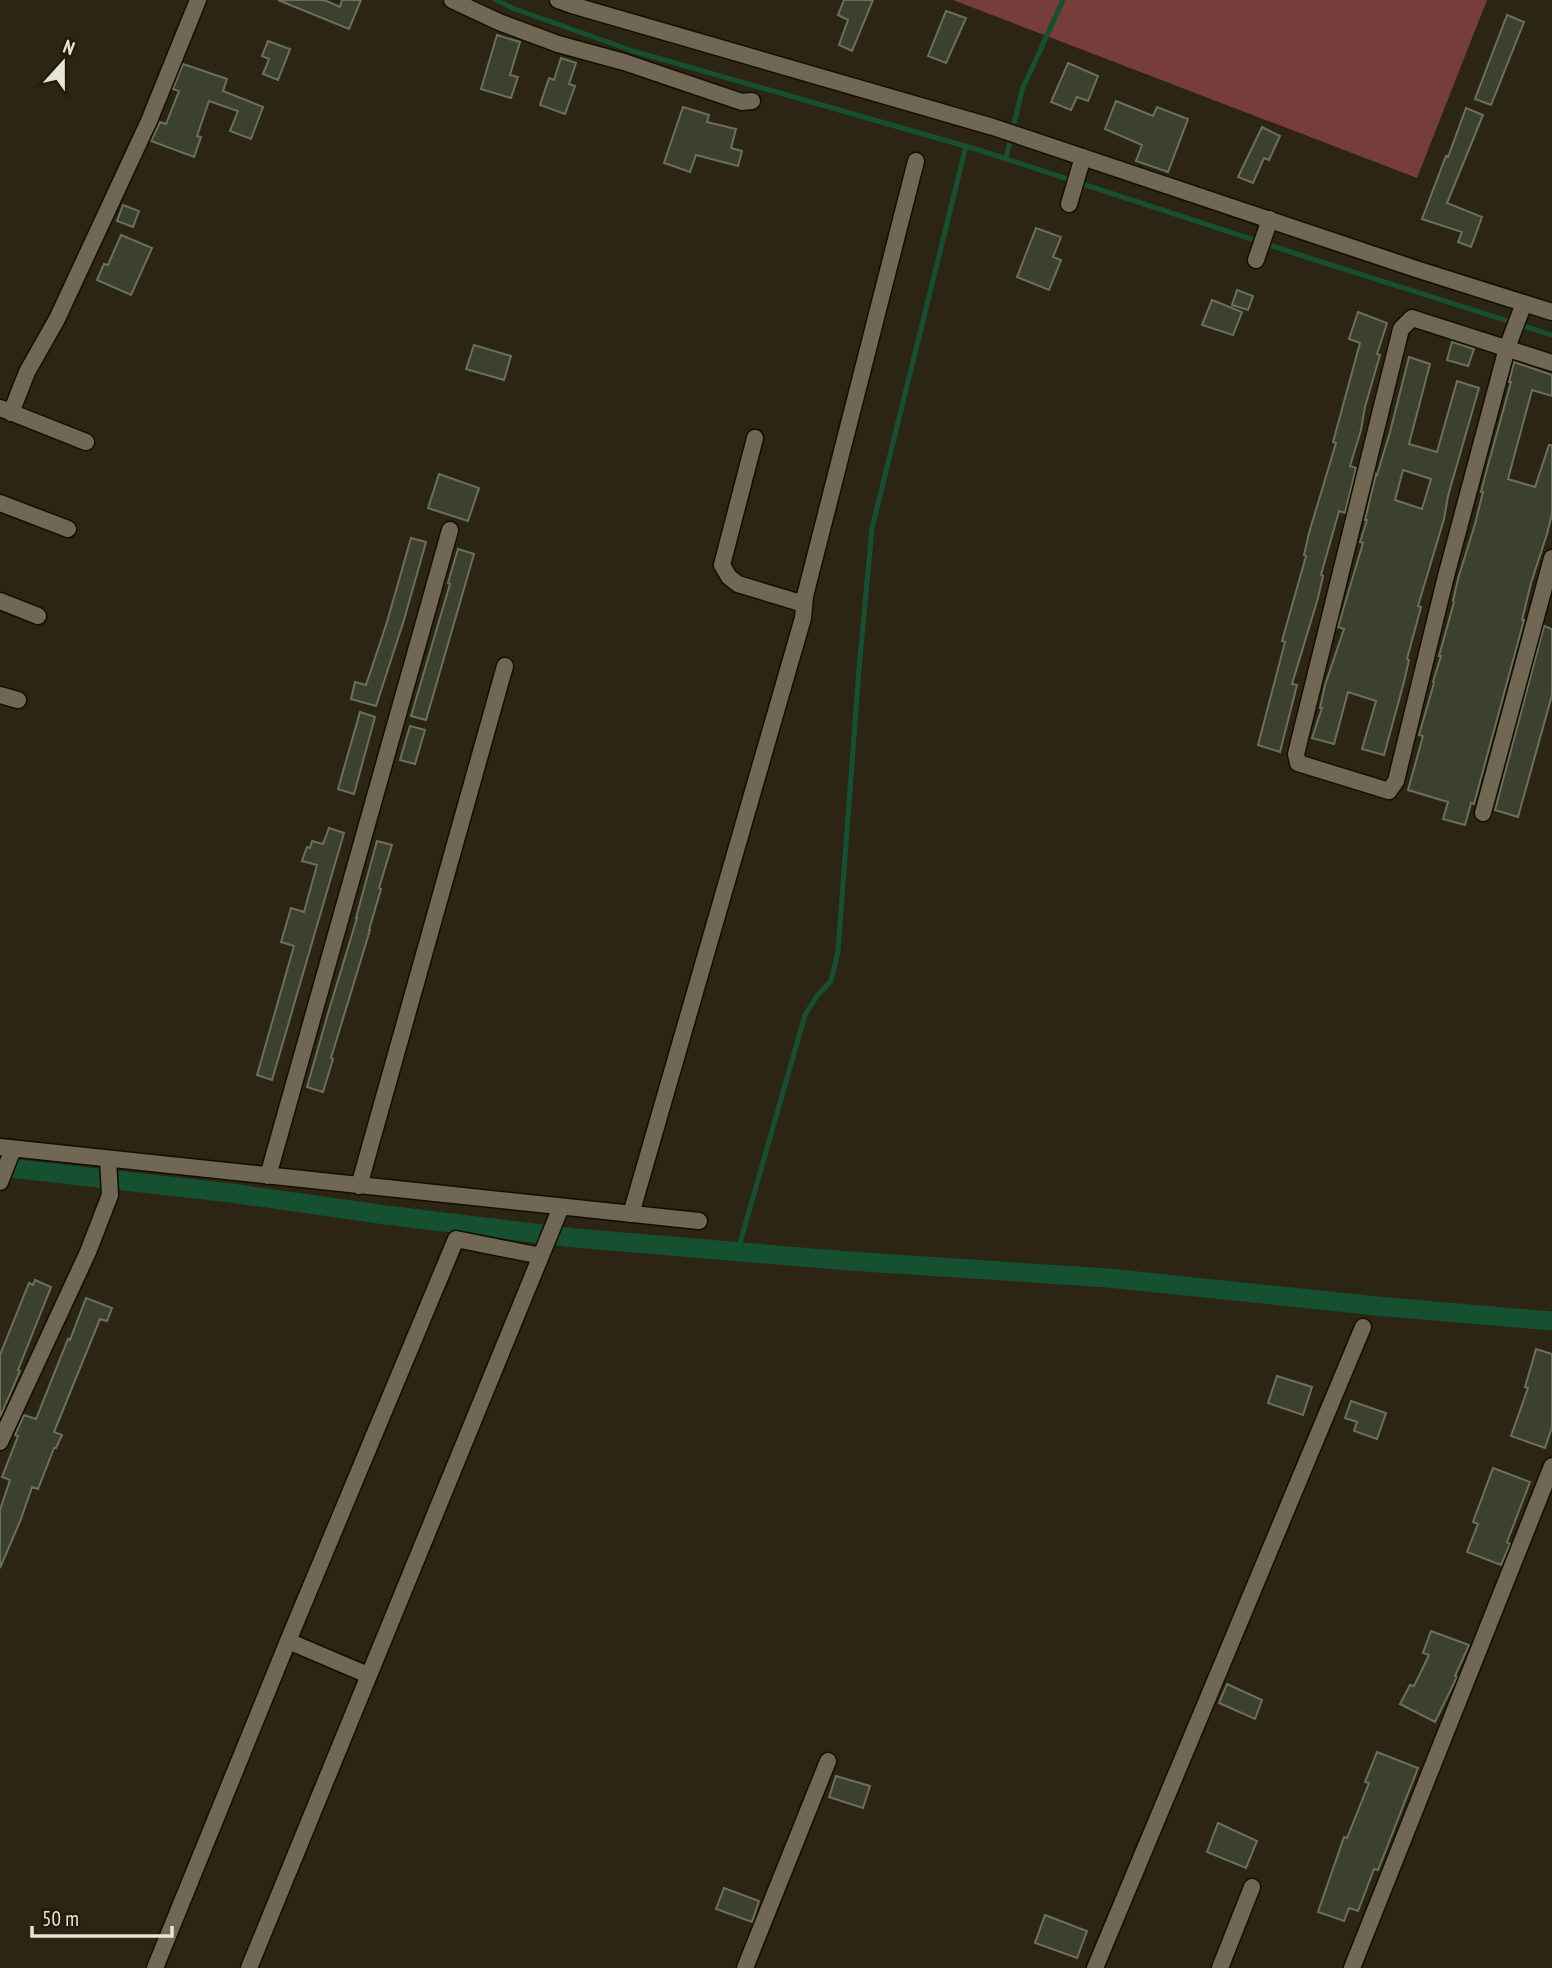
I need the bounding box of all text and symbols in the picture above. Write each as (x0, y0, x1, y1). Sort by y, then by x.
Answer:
north arrow (28, 28, 98, 98)
text: N (60, 34, 78, 60)
scale bar (32, 1895, 172, 1939)
text: 50 m (42, 1905, 79, 1932)

